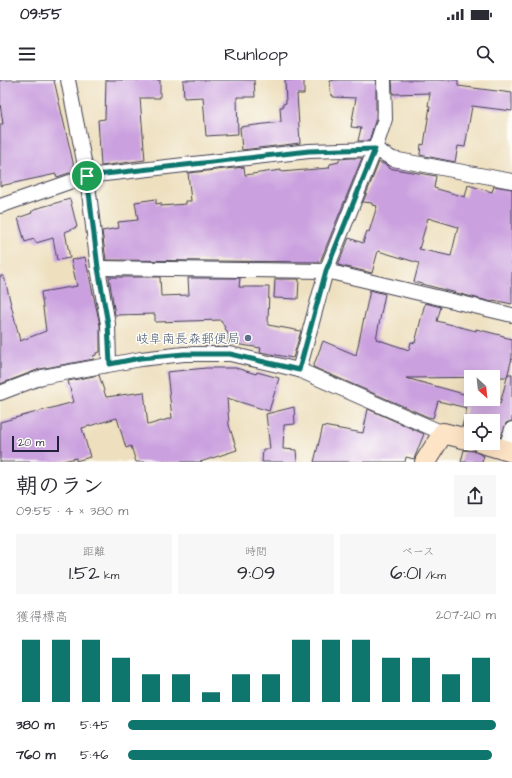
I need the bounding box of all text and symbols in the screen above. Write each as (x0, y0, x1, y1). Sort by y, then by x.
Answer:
text: 09:55 (20, 4, 62, 25)
text: Runloop (224, 42, 288, 67)
icon: menu (16, 43, 38, 65)
icon: search (474, 43, 496, 65)
pin (70, 159, 104, 193)
icon: arrive (76, 165, 98, 187)
place label: 岐阜南長森郵便局 (136, 330, 240, 348)
marker: 岐阜南長森郵便局 (243, 333, 253, 343)
north arrow (464, 370, 500, 406)
map controls (464, 370, 500, 450)
button: locate (464, 414, 500, 450)
scale bar (12, 434, 59, 453)
text: 20 m (18, 435, 44, 450)
text: 朝のラン (16, 471, 104, 502)
button: share (454, 475, 496, 517)
text: 09:55 · 4 × 380 m (16, 502, 128, 520)
text: 距離 (83, 544, 105, 559)
text: 時間 (245, 544, 267, 559)
text: ペース (402, 544, 434, 559)
text: 1.52 (69, 559, 100, 587)
text: 9:09 (237, 559, 275, 587)
text: 6:01 (390, 559, 421, 587)
text: km (100, 568, 119, 583)
text: /km (421, 568, 446, 583)
text: 207–210 m (436, 606, 496, 624)
text: 獲得標高 (16, 608, 68, 626)
text: 380 m (16, 716, 55, 734)
text: 5:45 (80, 716, 109, 734)
text: 760 m (16, 746, 56, 764)
text: 5:46 (80, 746, 108, 764)

